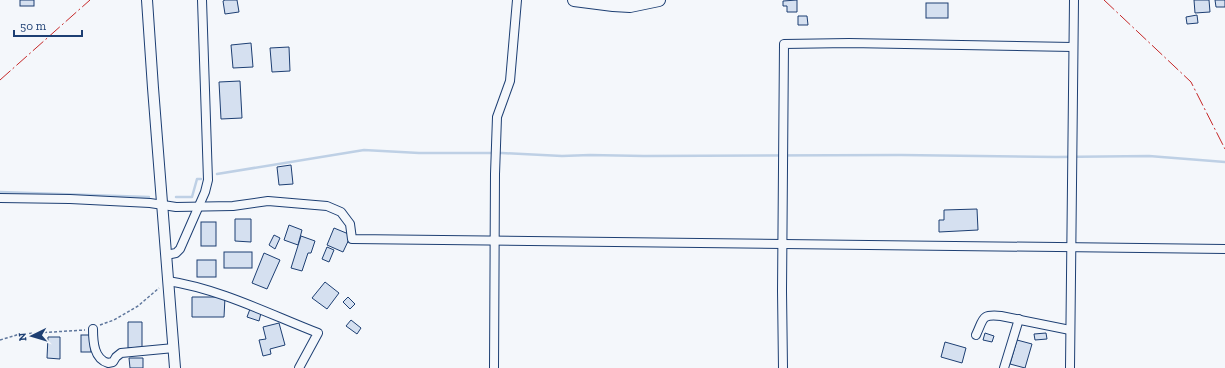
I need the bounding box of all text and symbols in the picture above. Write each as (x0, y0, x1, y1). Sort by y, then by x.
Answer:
scale bar (14, 12, 82, 38)
text: 50 m (20, 19, 47, 33)
north arrow (12, 316, 52, 356)
text: N (16, 331, 29, 342)

